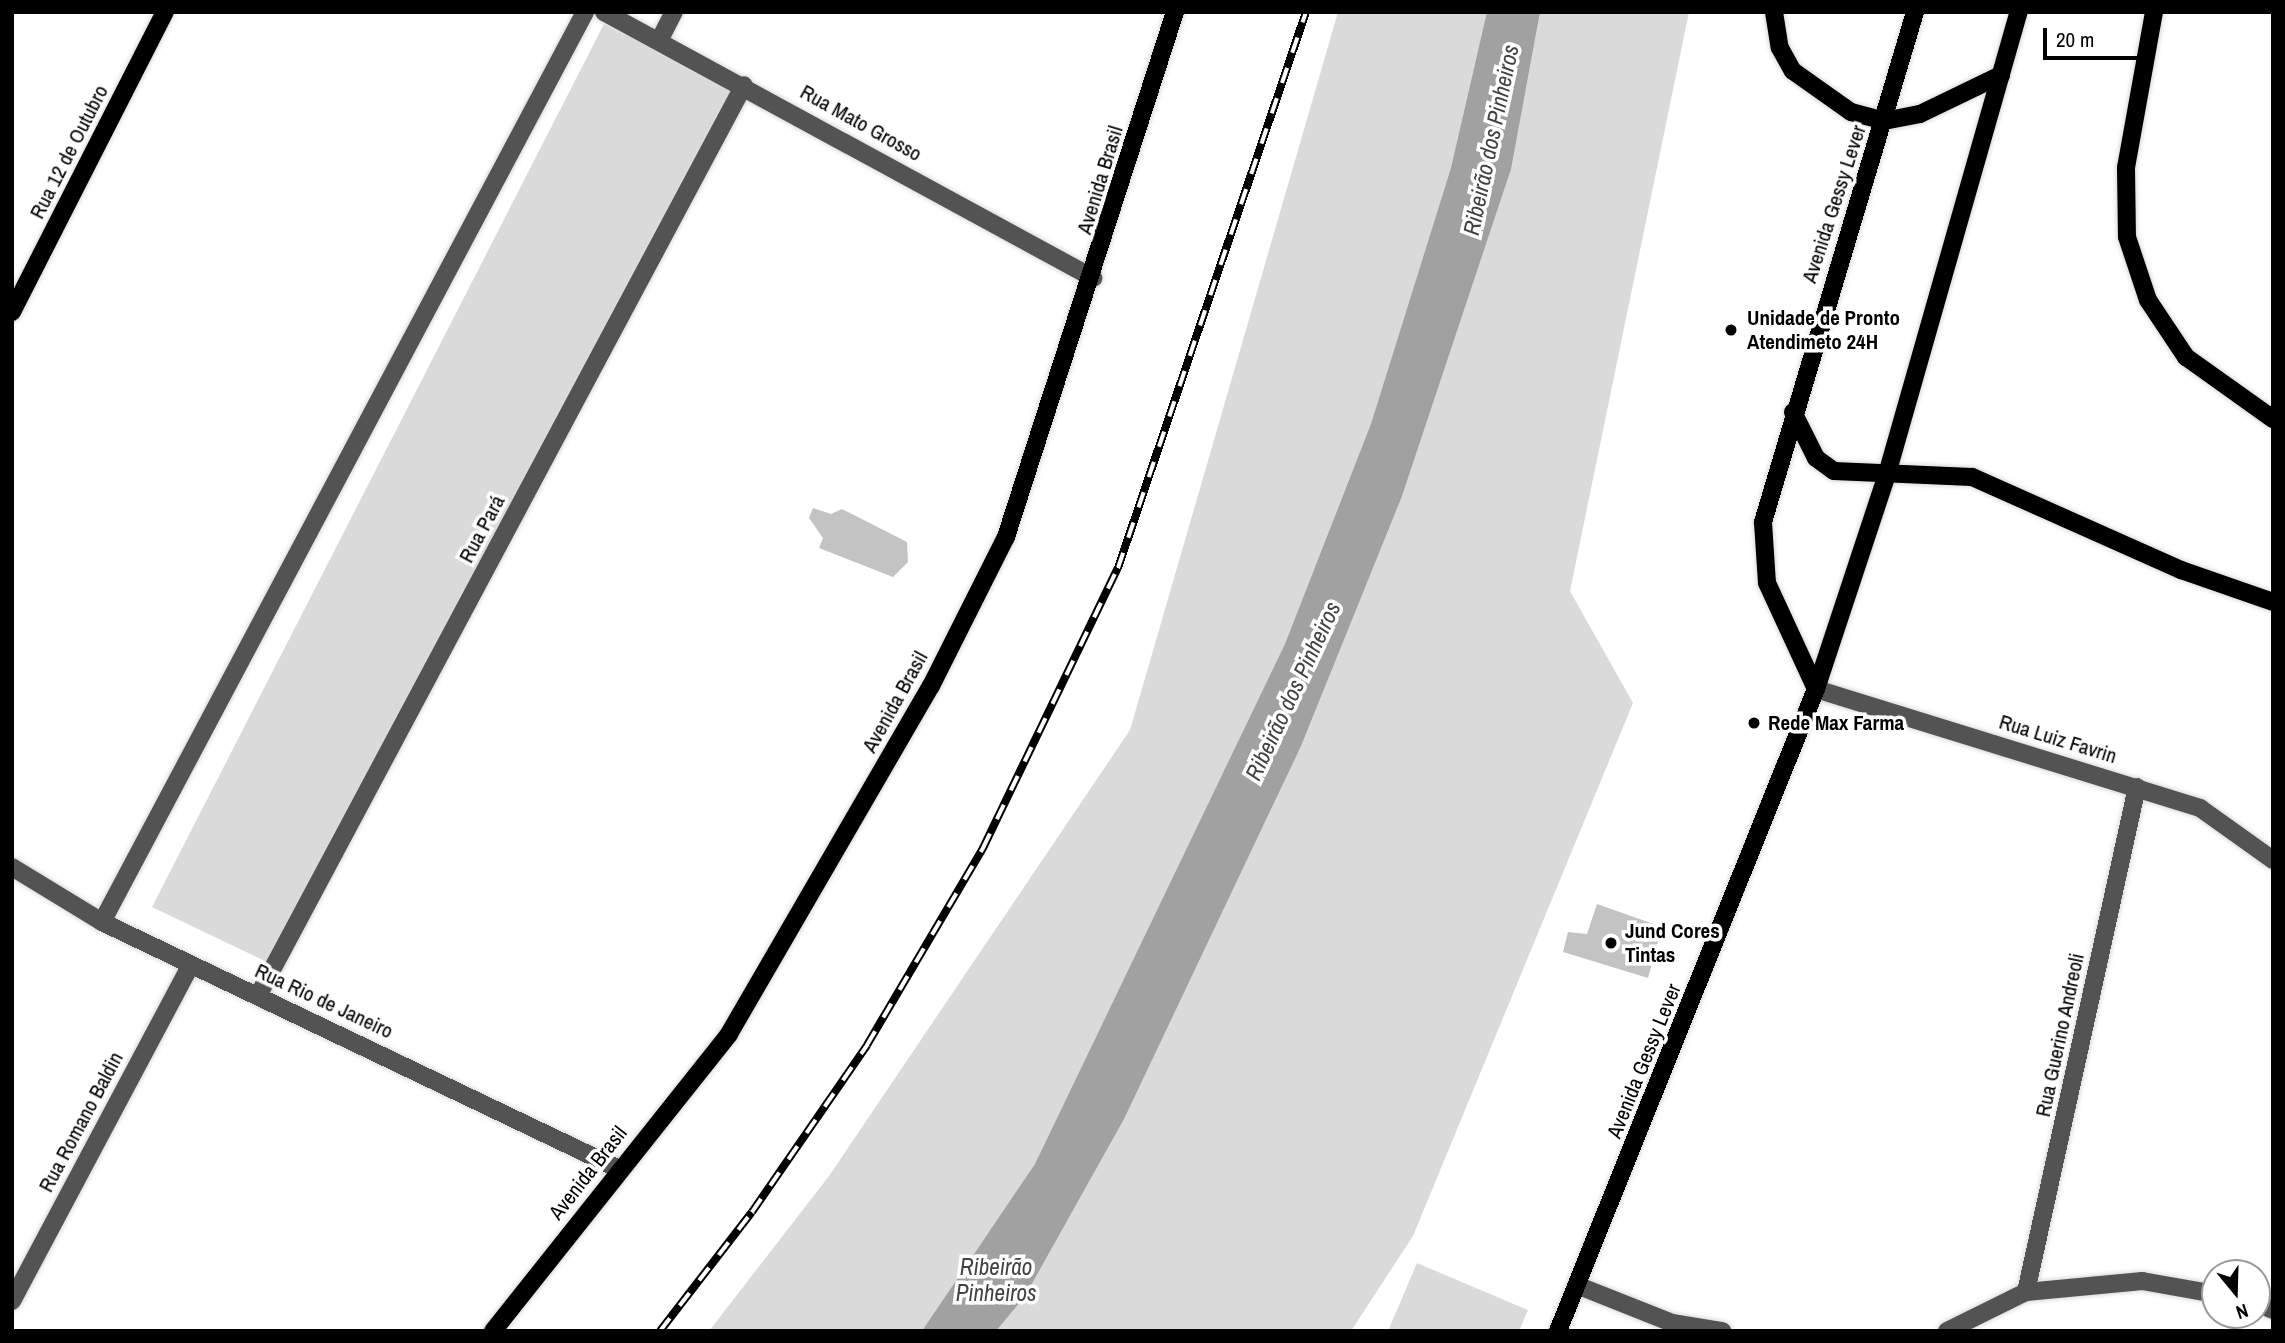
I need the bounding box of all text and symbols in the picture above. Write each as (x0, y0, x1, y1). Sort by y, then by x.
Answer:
scale bar (2047, 14, 2156, 58)
text: 20 m (2056, 25, 2094, 54)
water label: Ribeirão dos Pinheiros (1457, 42, 1525, 238)
street label: Rua Mato Grosso (796, 79, 926, 167)
street label: Rua 12 de Outubro (25, 81, 113, 223)
street label: Avenida Gessy Lever (1797, 122, 1871, 286)
street label: Avenida Brasil (1072, 123, 1128, 237)
place label: Unidade de Pronto Atendimeto 24H (1747, 305, 1900, 355)
marker: Unidade de Pronto Atendimeto 24H (1721, 320, 1741, 340)
street label: Rua Pará (454, 491, 510, 567)
water label: Ribeirão dos Pinheiros (1240, 597, 1346, 785)
street label: Avenida Brasil (857, 647, 933, 757)
street label: Rua Luiz Favrin (1996, 709, 2120, 769)
place label: Rede Max Farma (1768, 710, 1904, 736)
marker: Rede Max Farma (1746, 715, 1762, 731)
place label: Jund Cores Tintas (1625, 918, 1720, 968)
marker: Jund Cores Tintas (1603, 935, 1619, 951)
street label: Rua Guerino Andreoli (2030, 950, 2090, 1120)
street label: Rua Rio de Janeiro (251, 958, 397, 1044)
street label: Avenida Gessy Lever (1602, 980, 1686, 1142)
street label: Rua Romano Baldin (33, 1048, 129, 1196)
street label: Avenida Brasil (544, 1121, 632, 1225)
water label: Ribeirão Pinheiros (956, 1253, 1036, 1307)
north arrow (2201, 1259, 2271, 1329)
text: N (2233, 1298, 2252, 1326)

